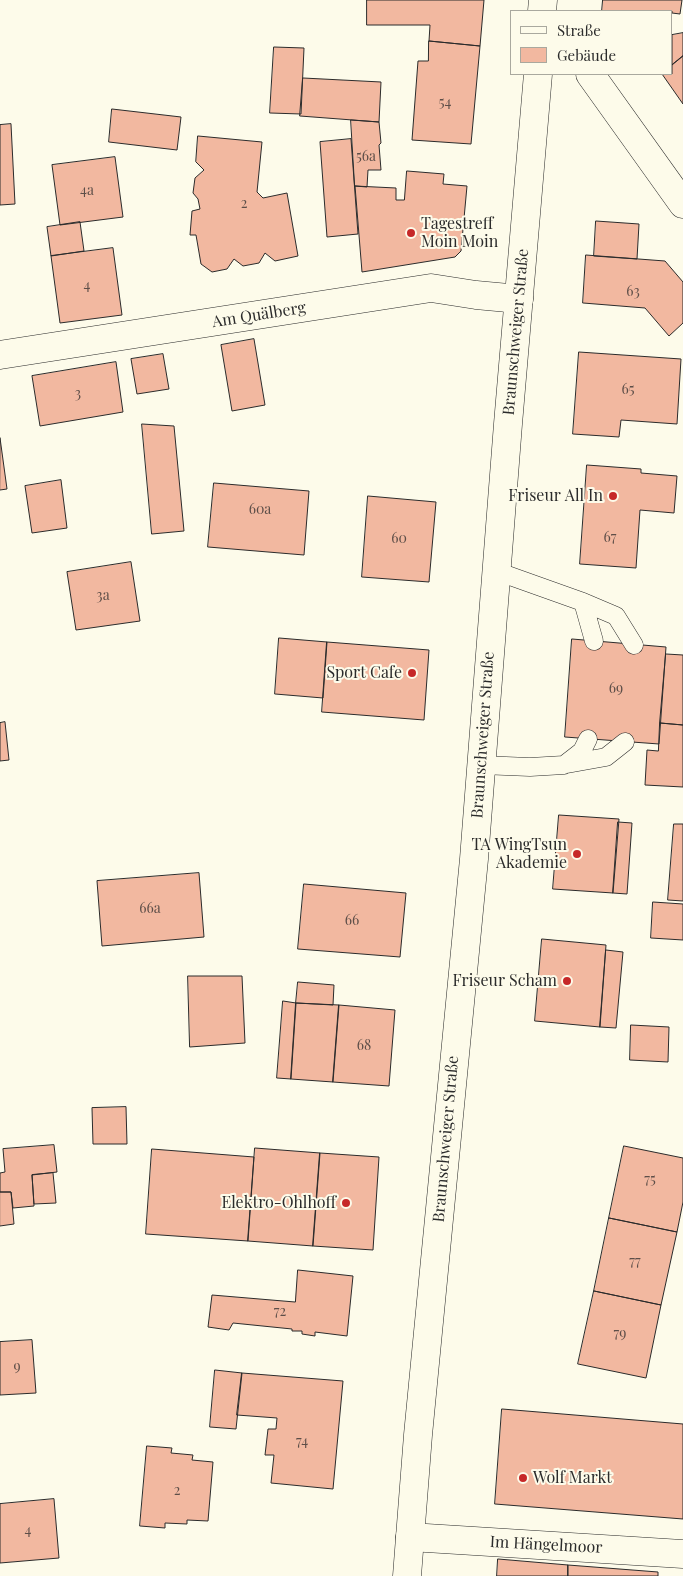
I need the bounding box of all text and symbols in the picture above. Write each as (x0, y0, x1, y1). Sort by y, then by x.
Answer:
legend (510, 10, 673, 75)
text: Straße (557, 20, 601, 40)
text: Gebäude (557, 45, 616, 65)
house number: 54 (439, 95, 451, 111)
house number: 56a (356, 149, 376, 165)
house number: 4a (80, 183, 94, 199)
house number: 2 (241, 196, 247, 212)
place label: Tagestreff Moin Moin (421, 214, 498, 252)
marker: Tagestreff Moin Moin (405, 227, 417, 239)
street label: Braunschweiger Straße (499, 248, 533, 416)
house number: 4 (84, 278, 90, 294)
house number: 63 (626, 284, 640, 300)
street label: Am Quälberg (211, 298, 307, 332)
house number: 65 (621, 382, 635, 398)
house number: 3 (75, 386, 81, 402)
place label: Friseur All In (508, 486, 603, 506)
marker: Friseur All In (607, 490, 619, 502)
house number: 60a (249, 502, 271, 518)
house number: 67 (604, 530, 616, 546)
house number: 60 (391, 531, 407, 547)
house number: 3a (96, 588, 110, 604)
street label: Braunschweiger Straße (468, 651, 498, 819)
place label: Sport Cafe (326, 663, 402, 683)
marker: Sport Cafe (406, 667, 418, 679)
house number: 69 (609, 681, 623, 697)
place label: TA WingTsun Akademie (471, 835, 567, 873)
marker: TA WingTsun Akademie (571, 848, 583, 860)
house number: 66a (139, 901, 161, 917)
house number: 66 (345, 913, 359, 929)
place label: Friseur Scham (452, 971, 557, 991)
marker: Friseur Scham (561, 975, 573, 987)
house number: 68 (357, 1038, 371, 1054)
street label: Braunschweiger Straße (429, 1055, 463, 1223)
house number: 75 (644, 1172, 656, 1188)
place label: Elektro-Ohlhoff (221, 1193, 336, 1213)
marker: Elektro-Ohlhoff (340, 1197, 352, 1209)
house number: 77 (629, 1254, 641, 1270)
house number: 72 (274, 1304, 286, 1320)
house number: 79 (614, 1326, 626, 1342)
house number: 9 (13, 1359, 21, 1375)
house number: 74 (296, 1434, 308, 1450)
place label: Wolf Markt (533, 1468, 612, 1488)
marker: Wolf Markt (517, 1472, 529, 1484)
house number: 2 (174, 1483, 180, 1499)
house number: 4 (25, 1523, 31, 1539)
street label: Im Hängelmoor (489, 1532, 603, 1558)

